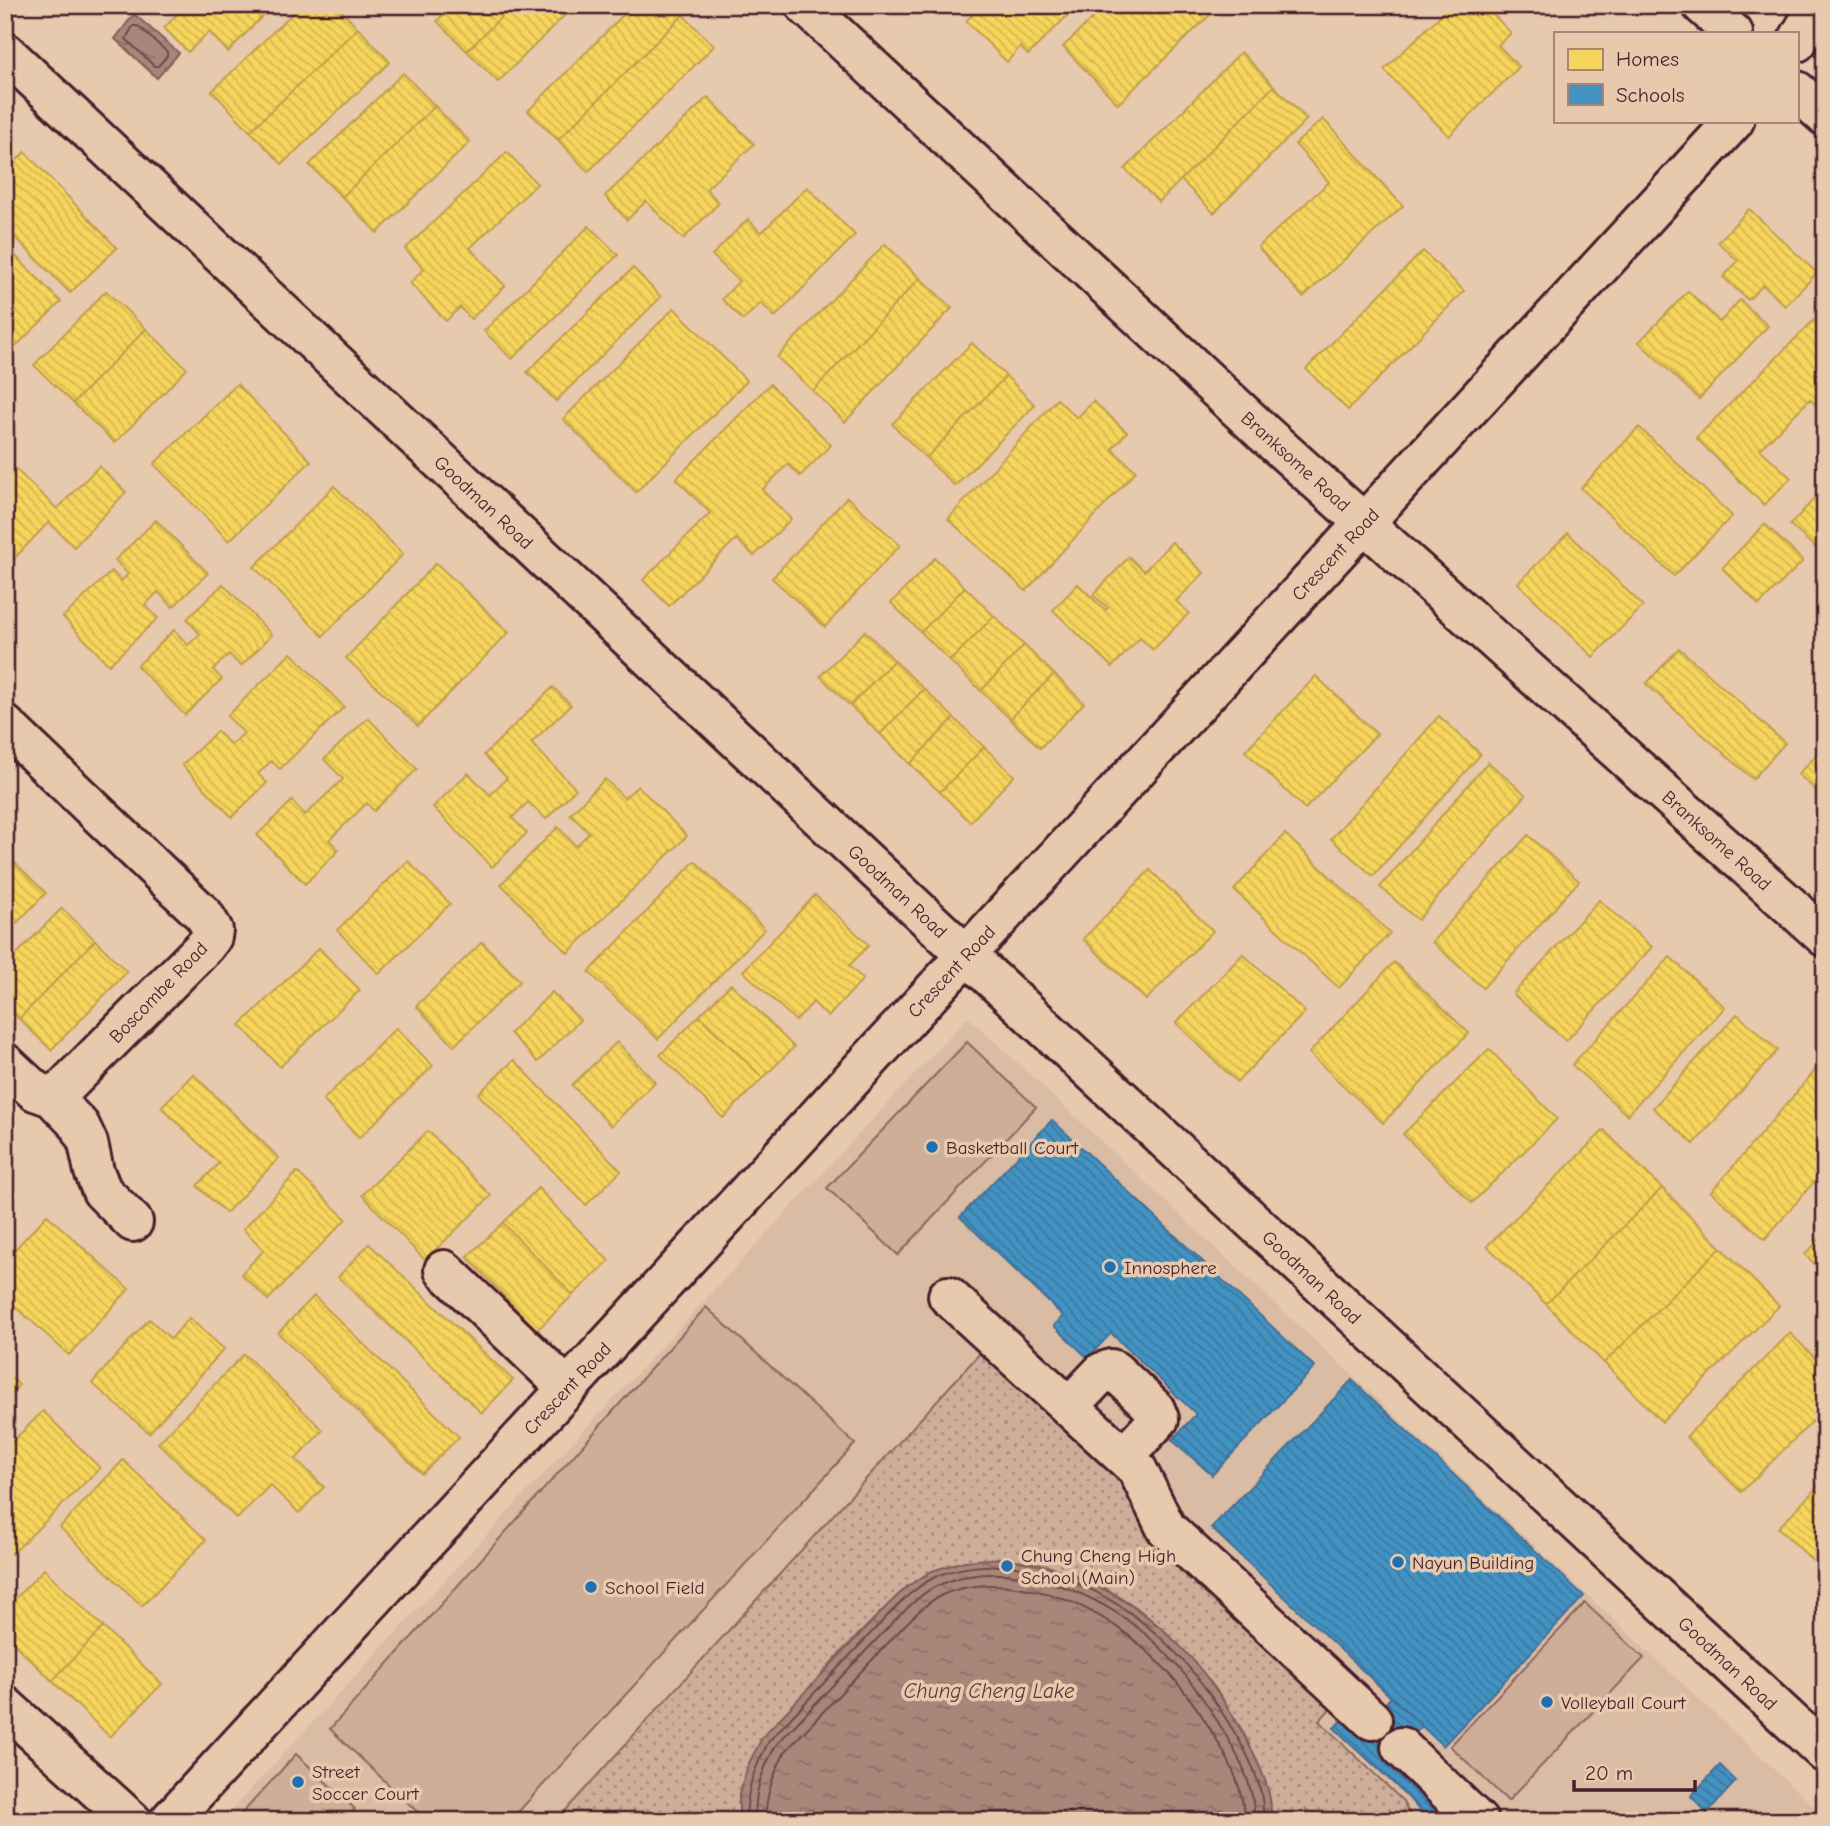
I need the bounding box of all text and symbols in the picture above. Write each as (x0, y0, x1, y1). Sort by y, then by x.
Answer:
legend (1554, 32, 1798, 122)
text: Homes (1616, 47, 1679, 71)
text: Schools (1616, 83, 1685, 107)
street label: Branksome Road (1236, 407, 1354, 516)
street label: Goodman Road (429, 451, 537, 554)
street label: Crescent Road (1287, 504, 1384, 605)
street label: Branksome Road (1657, 786, 1775, 895)
street label: Goodman Road (843, 840, 951, 943)
street label: Crescent Road (903, 921, 1000, 1022)
street label: Boscombe Road (105, 938, 212, 1048)
place label: Basketball Court (946, 1137, 1079, 1159)
marker: Basketball Court (924, 1139, 940, 1155)
street label: Goodman Road (1257, 1226, 1365, 1329)
place label: Innosphere (1124, 1257, 1217, 1279)
marker: Innosphere (1102, 1259, 1118, 1275)
street label: Crescent Road (519, 1338, 616, 1439)
place label: Chung Cheng High School (Main) (1021, 1545, 1176, 1589)
place label: Nayun Building (1412, 1552, 1534, 1574)
marker: Nayun Building (1390, 1554, 1406, 1570)
marker: Chung Cheng High School (Main) (999, 1558, 1015, 1574)
place label: School Field (605, 1577, 704, 1599)
marker: School Field (583, 1579, 599, 1595)
street label: Goodman Road (1673, 1612, 1781, 1715)
water label: Chung Cheng Lake (903, 1679, 1075, 1703)
place label: Volleyball Court (1561, 1692, 1686, 1714)
marker: Volleyball Court (1539, 1694, 1555, 1710)
scale bar (1574, 1749, 1695, 1793)
place label: Street Soccer Court (312, 1761, 419, 1805)
text: 20 m (1585, 1761, 1633, 1785)
marker: Street Soccer Court (290, 1774, 306, 1790)

